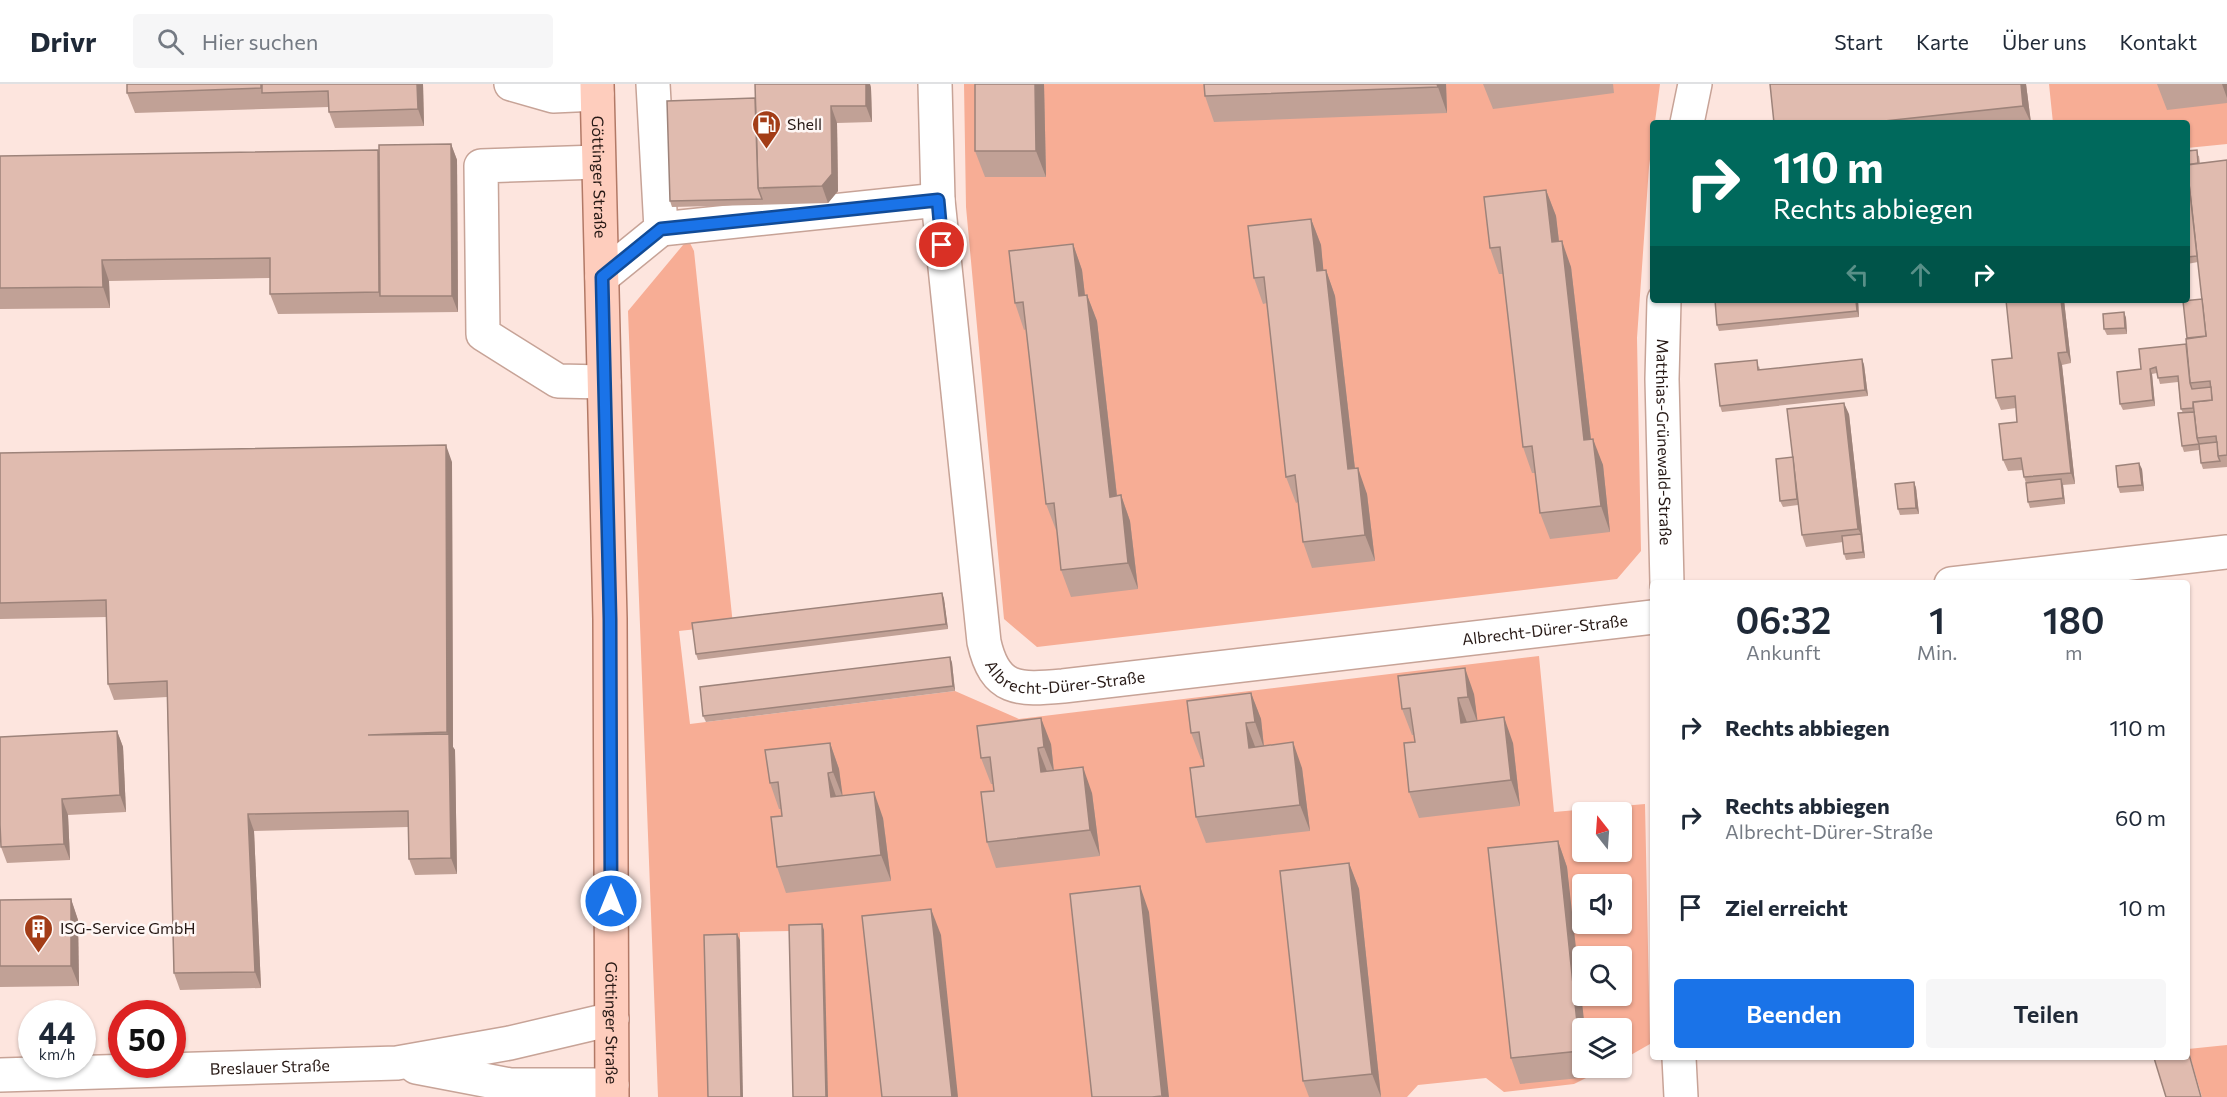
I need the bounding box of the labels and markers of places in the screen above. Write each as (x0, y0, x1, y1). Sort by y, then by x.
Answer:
fuel station icon: Shell (750, 108, 782, 150)
place label: Shell (787, 114, 822, 133)
pin (916, 219, 967, 270)
building icon: ISG-Service GmbH (23, 912, 55, 954)
place label: ISG-Service GmbH (60, 918, 195, 937)

